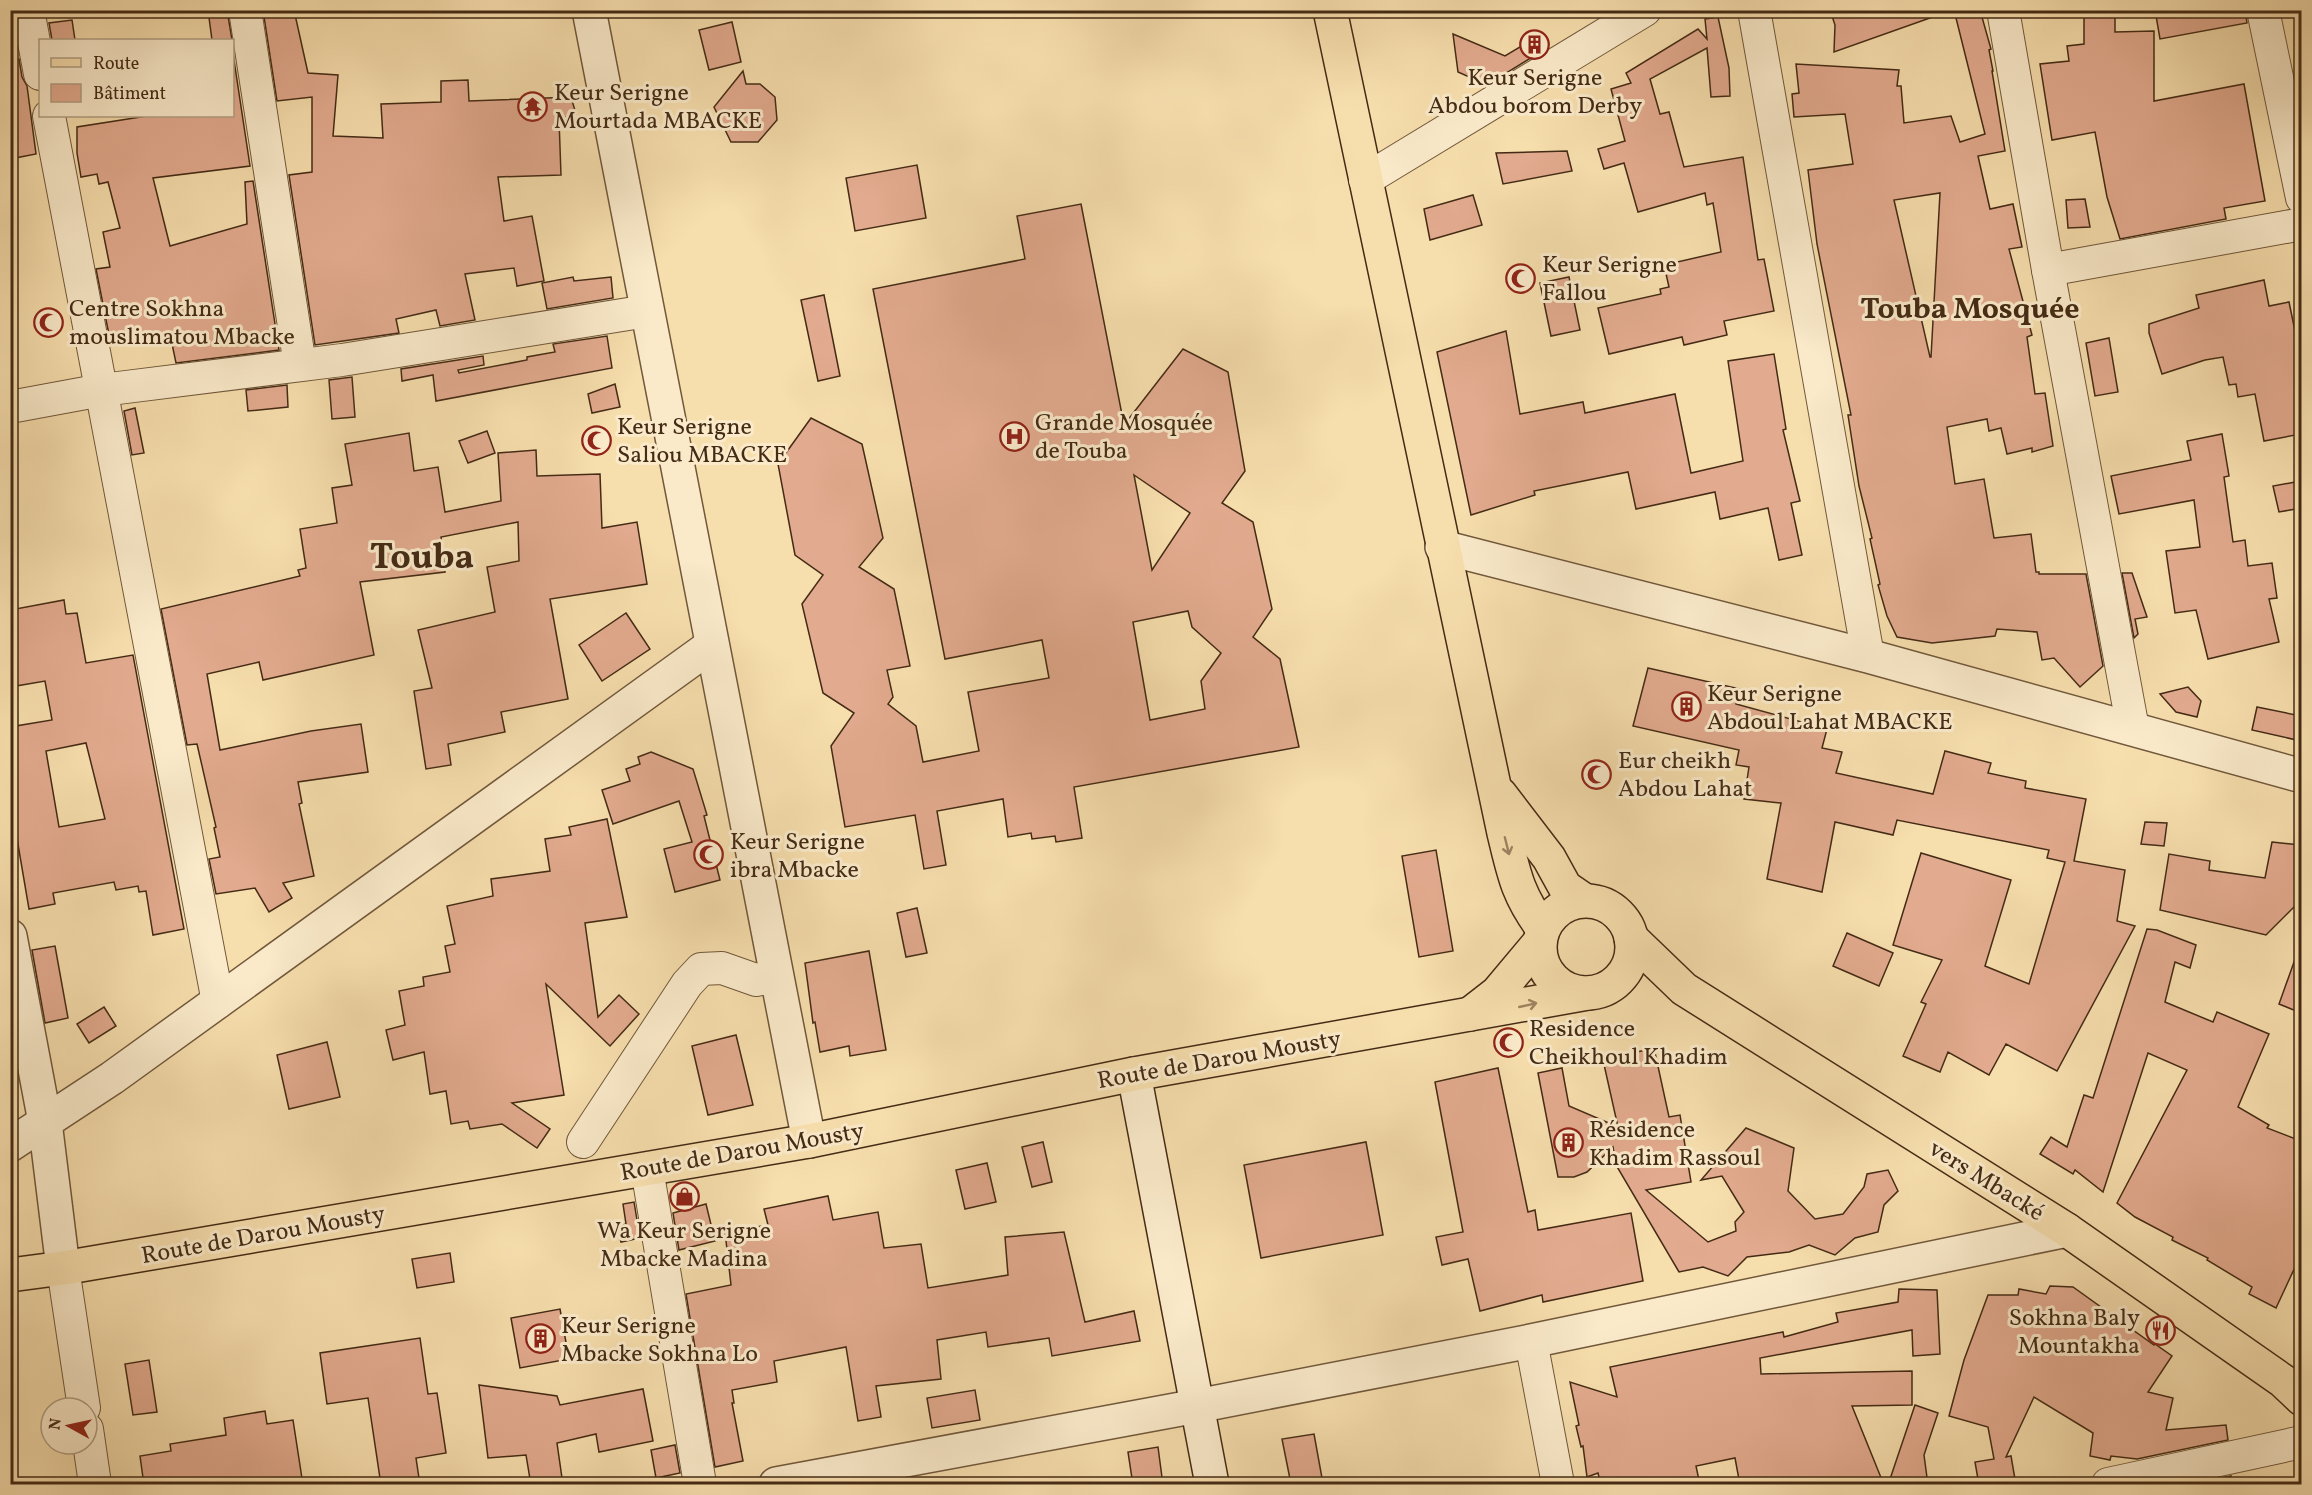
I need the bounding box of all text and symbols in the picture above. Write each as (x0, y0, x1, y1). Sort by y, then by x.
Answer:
building icon: Keur Serigne Abdou borom Derby (1519, 28, 1551, 60)
legend (39, 39, 234, 117)
text: Route (93, 52, 139, 77)
place label: Keur Serigne Abdou borom Derby (1428, 62, 1642, 124)
place label: Keur Serigne Mourtada MBACKE (554, 77, 762, 139)
text: Bâtiment (93, 82, 166, 107)
temple icon: Keur Serigne Mourtada MBACKE (517, 90, 549, 122)
place label: Keur Serigne Fallou (1542, 249, 1677, 311)
mosque icon: Keur Serigne Fallou (1505, 262, 1537, 294)
district label: Touba Mosquée (1860, 289, 2080, 331)
place label: Centre Sokhna mouslimatou Mbacke (69, 293, 295, 355)
mosque icon: Centre Sokhna mouslimatou Mbacke (32, 306, 64, 338)
place label: Grande Mosquée de Touba (1035, 407, 1213, 469)
place label: Keur Serigne Saliou MBACKE (617, 411, 787, 473)
hospital icon: Grande Mosquée de Touba (998, 420, 1030, 452)
mosque icon: Keur Serigne Saliou MBACKE (580, 424, 612, 456)
district label: Touba (370, 534, 474, 584)
place label: Keur Serigne Abdoul Lahat MBACKE (1707, 678, 1953, 740)
building icon: Keur Serigne Abdoul Lahat MBACKE (1670, 691, 1702, 723)
place label: Eur cheikh Abdou Lahat (1618, 745, 1752, 807)
mosque icon: Eur cheikh Abdou Lahat (1581, 758, 1613, 790)
place label: Keur Serigne ibra Mbacke (730, 826, 865, 888)
one-way arrow (1502, 836, 1513, 855)
mosque icon: Keur Serigne ibra Mbacke (693, 839, 725, 871)
one-way arrow (1518, 999, 1537, 1010)
place label: Residence Cheikhoul Khadim (1529, 1013, 1728, 1075)
street label: Route de Darou Mousty (1095, 1023, 1344, 1099)
mosque icon: Residence Cheikhoul Khadim (1492, 1026, 1524, 1058)
place label: Résidence Khadim Rassoul (1589, 1114, 1761, 1176)
street label: Route de Darou Mousty (618, 1115, 867, 1191)
building icon: Résidence Khadim Rassoul (1552, 1127, 1584, 1159)
street label: vers Mbacké (1922, 1133, 2050, 1231)
shop icon: Wa Keur Serigne Mbacke Madina (668, 1181, 700, 1213)
street label: Route de Darou Mousty (139, 1198, 388, 1274)
place label: Wa Keur Serigne Mbacke Madina (597, 1215, 771, 1277)
place label: Sokhna Baly Mountakha (2009, 1302, 2140, 1364)
place label: Keur Serigne Mbacke Sokhna Lo (561, 1310, 758, 1372)
restaurant icon: Sokhna Baly Mountakha (2145, 1315, 2177, 1347)
building icon: Keur Serigne Mbacke Sokhna Lo (524, 1323, 556, 1355)
north arrow (39, 1396, 99, 1456)
text: N (44, 1417, 68, 1431)

